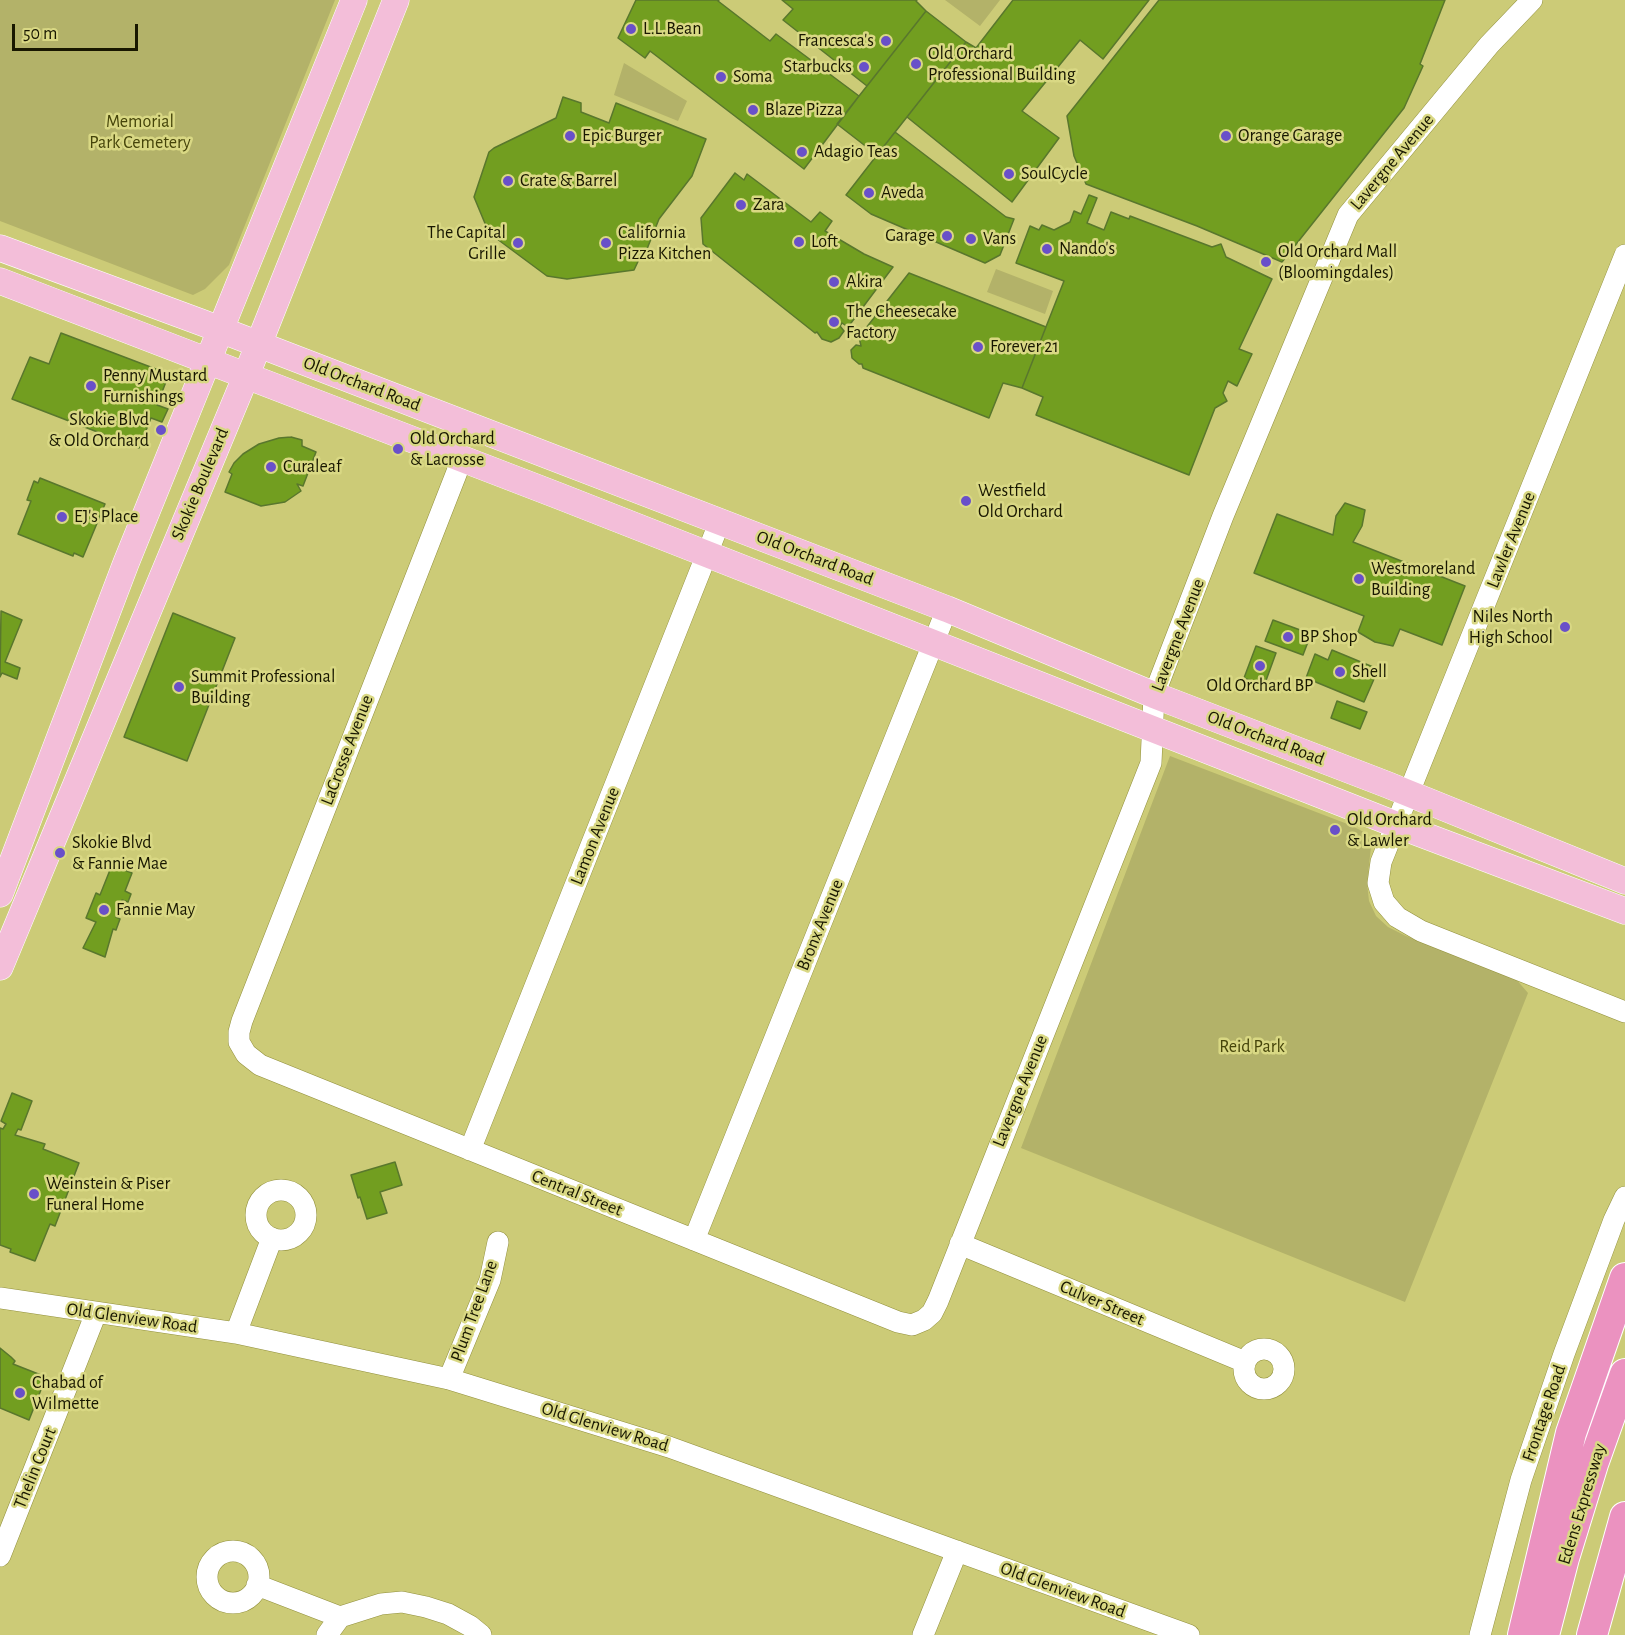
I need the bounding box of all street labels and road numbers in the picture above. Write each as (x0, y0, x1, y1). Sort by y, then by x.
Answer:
street label: Lavergne Avenue (1346, 110, 1438, 214)
street label: Old Orchard Road (300, 352, 424, 416)
street label: Skokie Boulevard (167, 425, 233, 543)
street label: Lawler Avenue (1482, 489, 1540, 591)
street label: Old Orchard Road (753, 526, 877, 590)
street label: Lavergne Avenue (1147, 576, 1209, 694)
street label: LaCrosse Avenue (316, 692, 378, 808)
street label: Old Orchard Road (1204, 706, 1328, 770)
street label: Lamon Avenue (566, 784, 624, 888)
street label: Bronx Avenue (792, 876, 848, 974)
street label: Lavergne Avenue (988, 1032, 1052, 1150)
street label: Central Street (528, 1165, 626, 1221)
street label: Plum Tree Lane (446, 1257, 502, 1365)
street label: Culver Street (1057, 1276, 1147, 1330)
street label: Old Glenview Road (65, 1298, 199, 1338)
street label: Frontage Road (1517, 1362, 1571, 1464)
street label: Old Glenview Road (539, 1397, 671, 1457)
street label: Thelin Court (9, 1424, 61, 1512)
street label: Edens Expressway (1553, 1441, 1611, 1567)
street label: Old Glenview Road (997, 1557, 1129, 1623)

